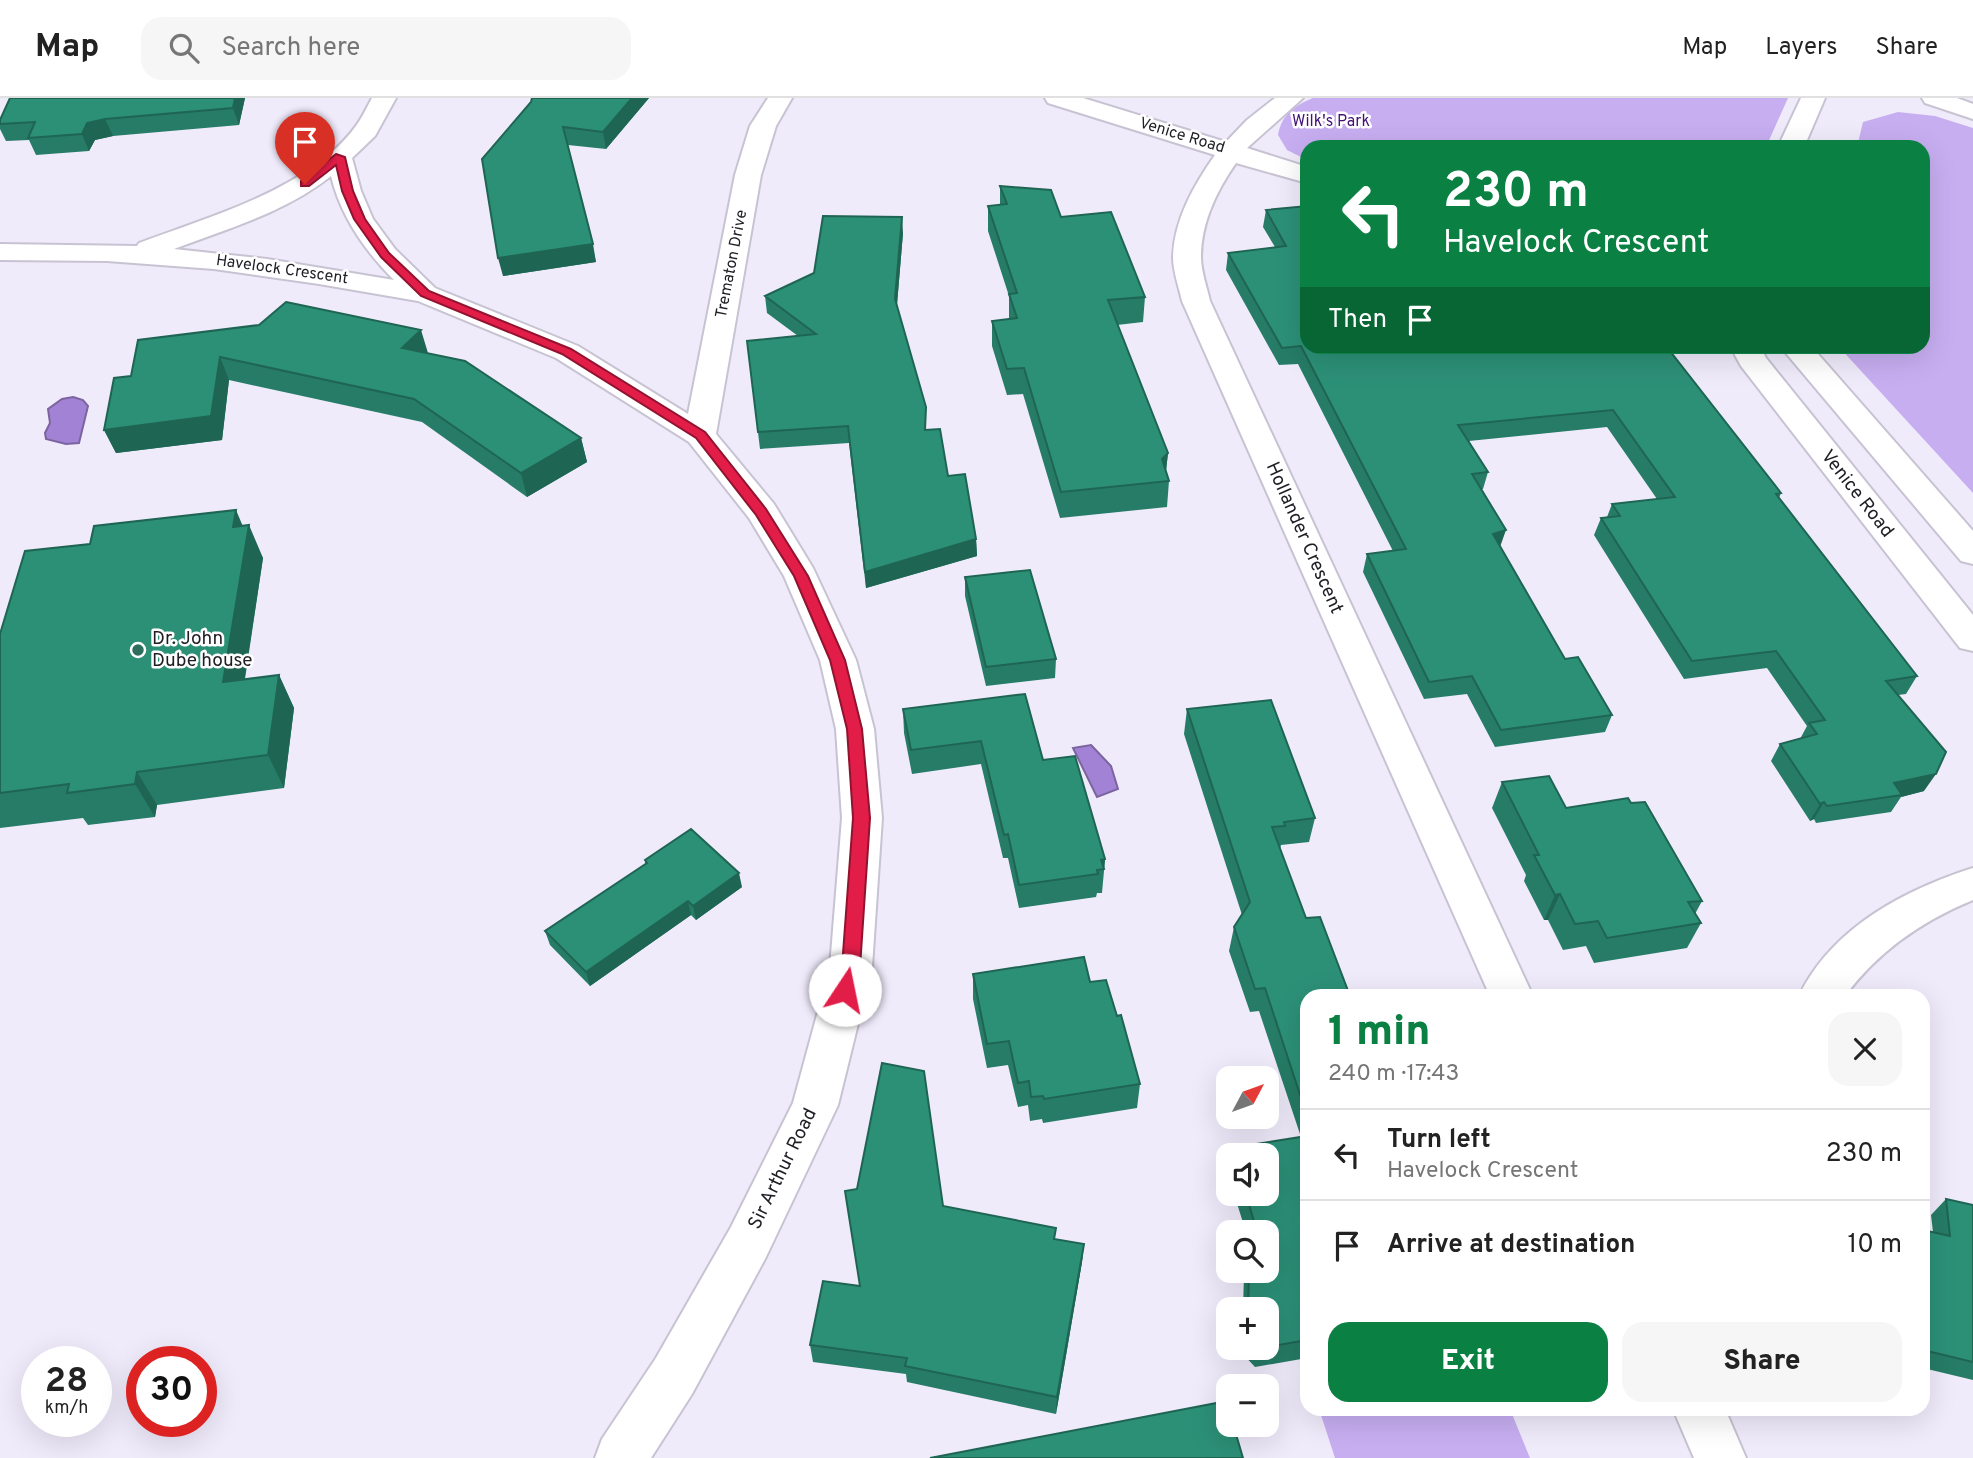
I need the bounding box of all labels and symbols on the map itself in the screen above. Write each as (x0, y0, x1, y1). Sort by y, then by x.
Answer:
pin (275, 112, 335, 184)
park label: Wilk's Park (1292, 112, 1370, 132)
street label: Venice Road (1137, 114, 1227, 158)
street label: Trematon Drive (712, 208, 752, 320)
street label: Havelock Crescent (215, 251, 349, 289)
street label: Venice Road (1815, 445, 1899, 543)
street label: Hollander Crescent (1260, 458, 1348, 618)
place label: Dr. John Dube house (152, 627, 253, 673)
marker: Dr. John Dube house (130, 642, 146, 658)
position arrow (808, 953, 882, 1027)
north arrow (1216, 1066, 1279, 1129)
street label: Sir Arthur Road (743, 1104, 823, 1234)
speed limit sign: 30 (126, 1346, 217, 1437)

